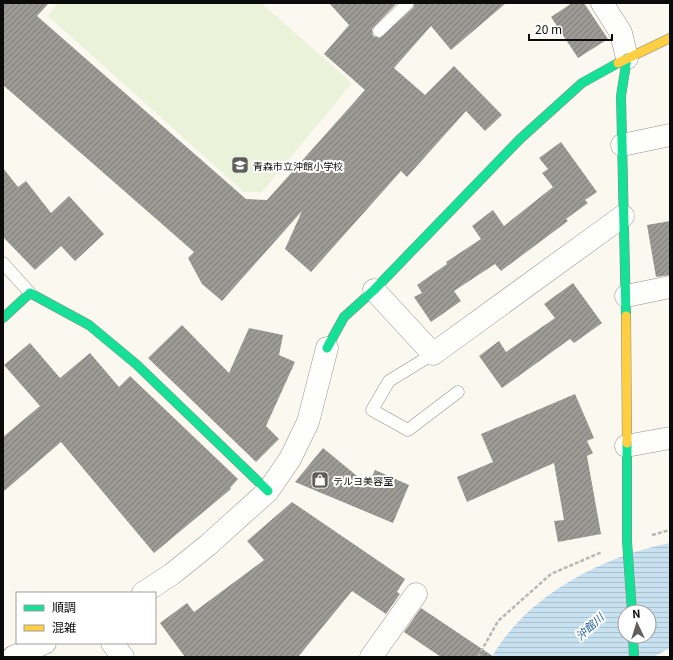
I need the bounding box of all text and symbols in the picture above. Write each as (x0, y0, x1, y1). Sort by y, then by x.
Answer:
scale bar (529, 16, 612, 42)
text: 20 m (535, 20, 562, 37)
school or university icon: 青森市立沖館小学校 (230, 155, 250, 175)
place label: 青森市立沖館小学校 (253, 158, 343, 173)
shop icon: テルヨ美容室 (310, 470, 330, 490)
place label: テルヨ美容室 (333, 473, 393, 488)
legend (16, 592, 156, 644)
text: 順調 (52, 598, 76, 615)
north arrow (617, 604, 657, 644)
text: N (632, 605, 641, 621)
water label: 沖館川 (571, 608, 607, 643)
text: 混雑 (52, 618, 76, 635)

